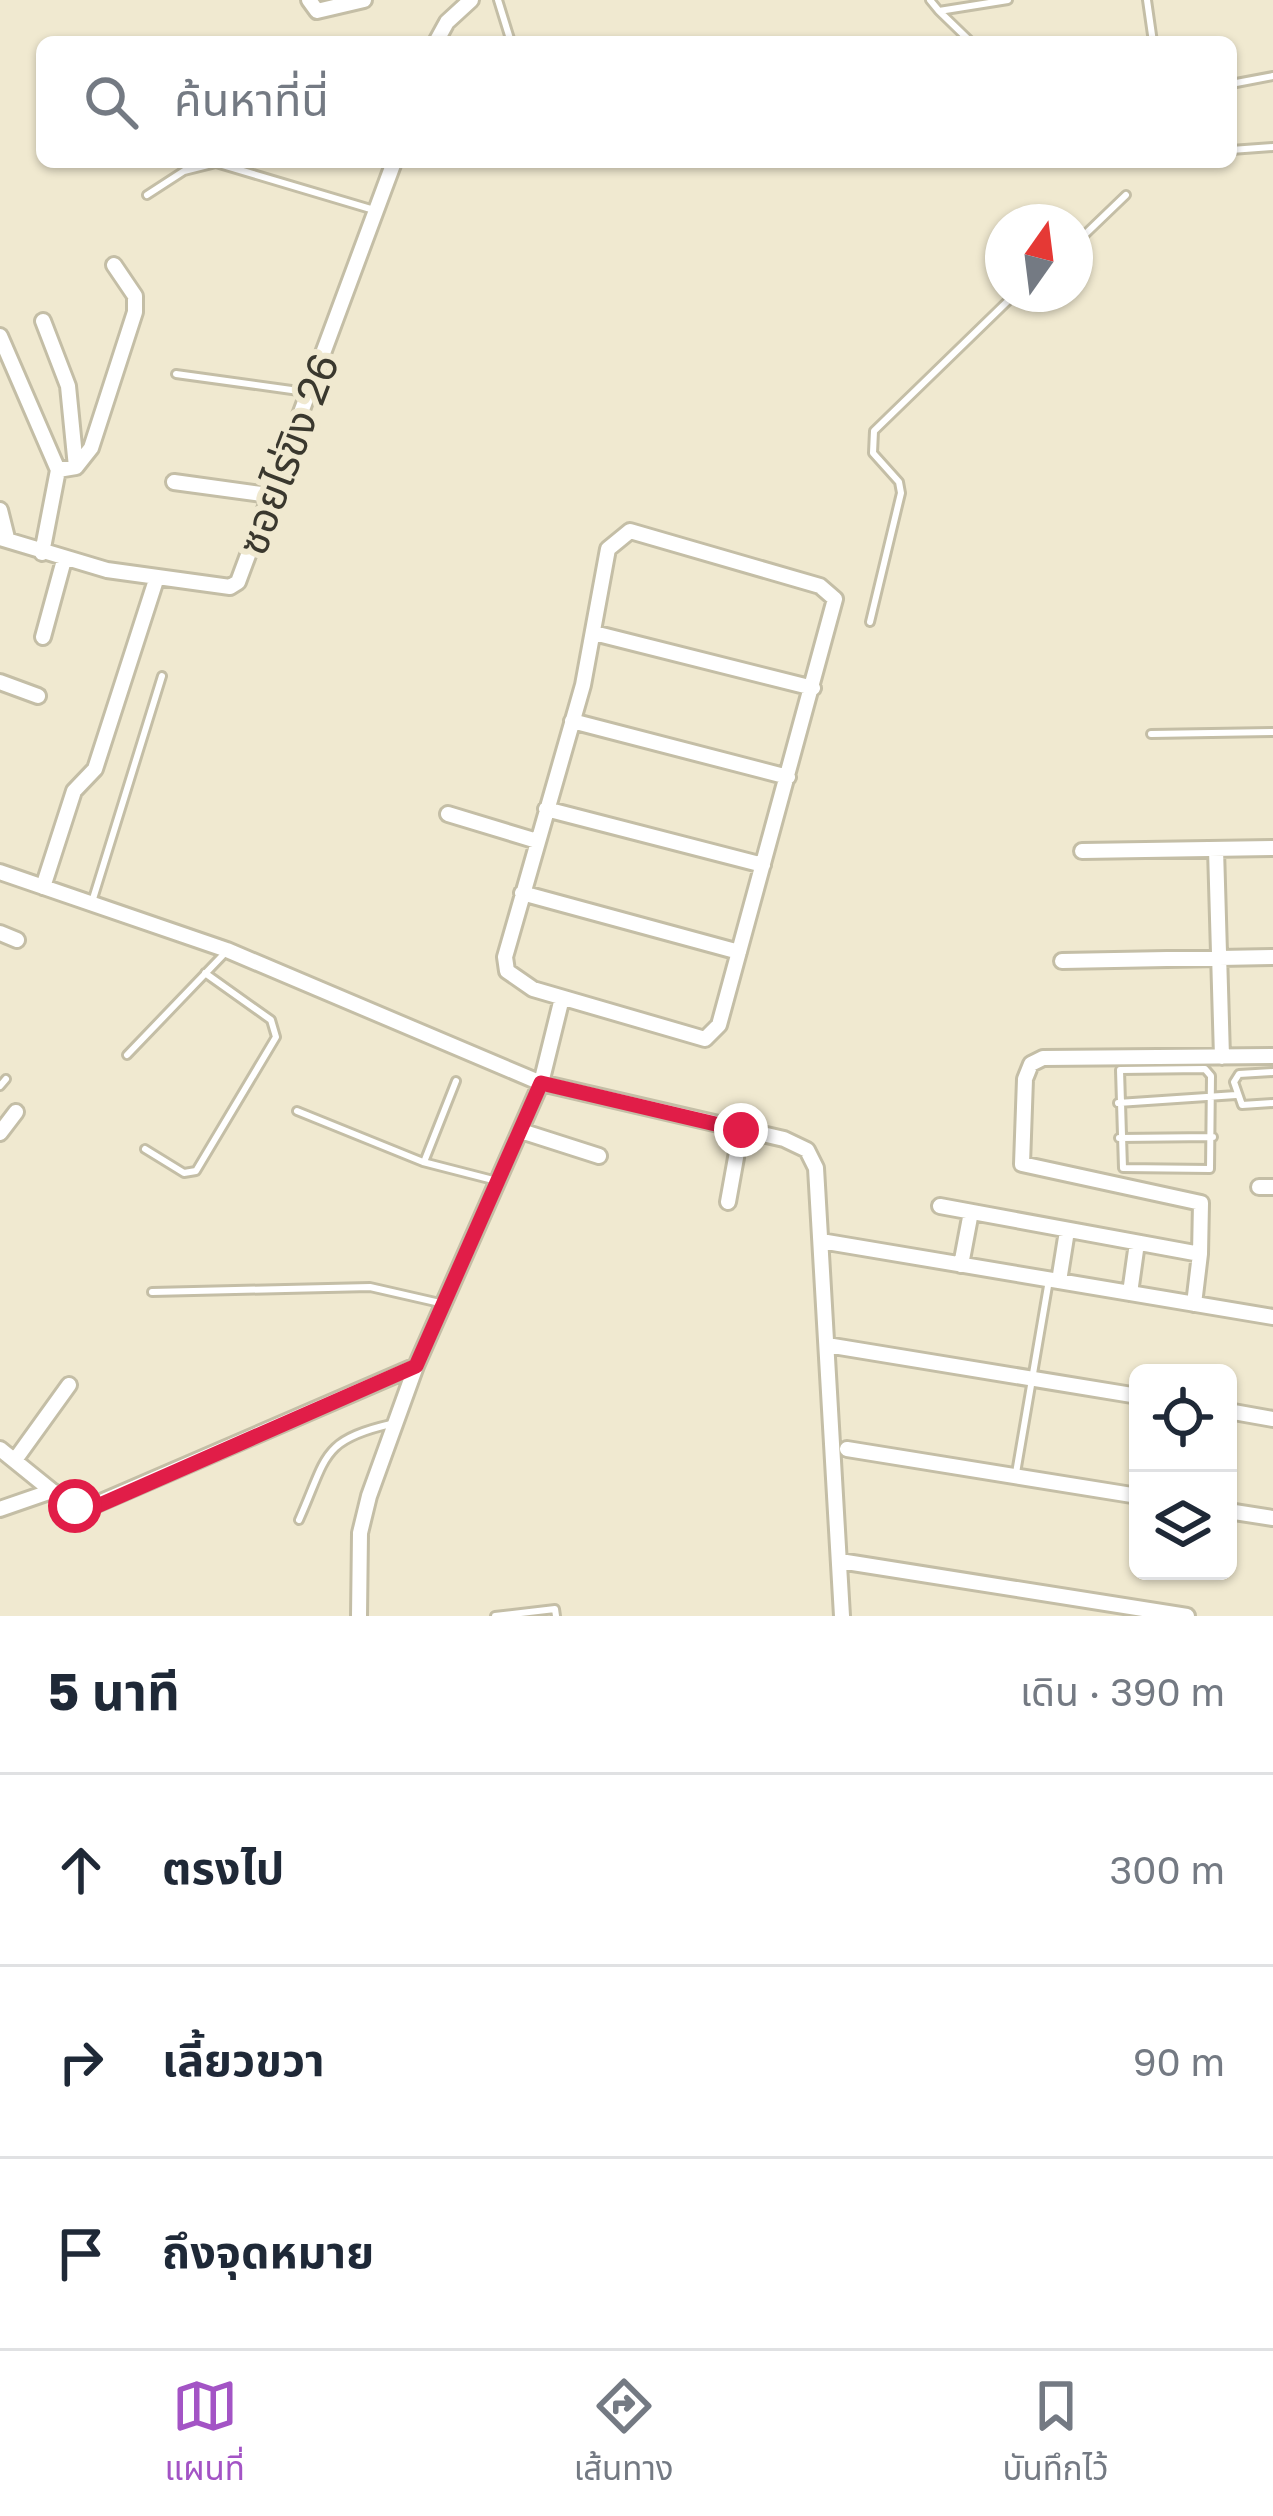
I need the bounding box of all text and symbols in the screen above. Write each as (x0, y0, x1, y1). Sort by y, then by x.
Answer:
search box (36, 36, 1237, 168)
icon: search (78, 69, 144, 135)
text: ค้นหาที่นี่ (174, 72, 329, 126)
north arrow (985, 204, 1093, 312)
street label: ซอยไร่ขิง 26 (226, 346, 348, 561)
route end (714, 1103, 768, 1157)
map controls (1129, 1364, 1237, 1580)
button: locate (1129, 1364, 1237, 1472)
button: layers (1129, 1472, 1237, 1580)
route start (48, 1479, 102, 1533)
text: 5 นาที (48, 1660, 180, 1721)
text: เดิน · 390 m (1020, 1668, 1225, 1715)
icon: ahead (48, 1837, 114, 1903)
text: ตรงไป (162, 1840, 284, 1894)
text: 300 m (1110, 1846, 1225, 1893)
icon: right (48, 2029, 114, 2095)
text: เลี้ยวขวา (162, 2032, 325, 2086)
text: 90 m (1133, 2038, 1225, 2085)
icon: arrive (48, 2221, 114, 2287)
text: ถึงจุดหมาย (162, 2224, 374, 2278)
tab: แผนที่ (164, 2373, 245, 2495)
tab: เส้นทาง (574, 2373, 674, 2495)
tab: บันทึกไว้ (1003, 2373, 1109, 2495)

